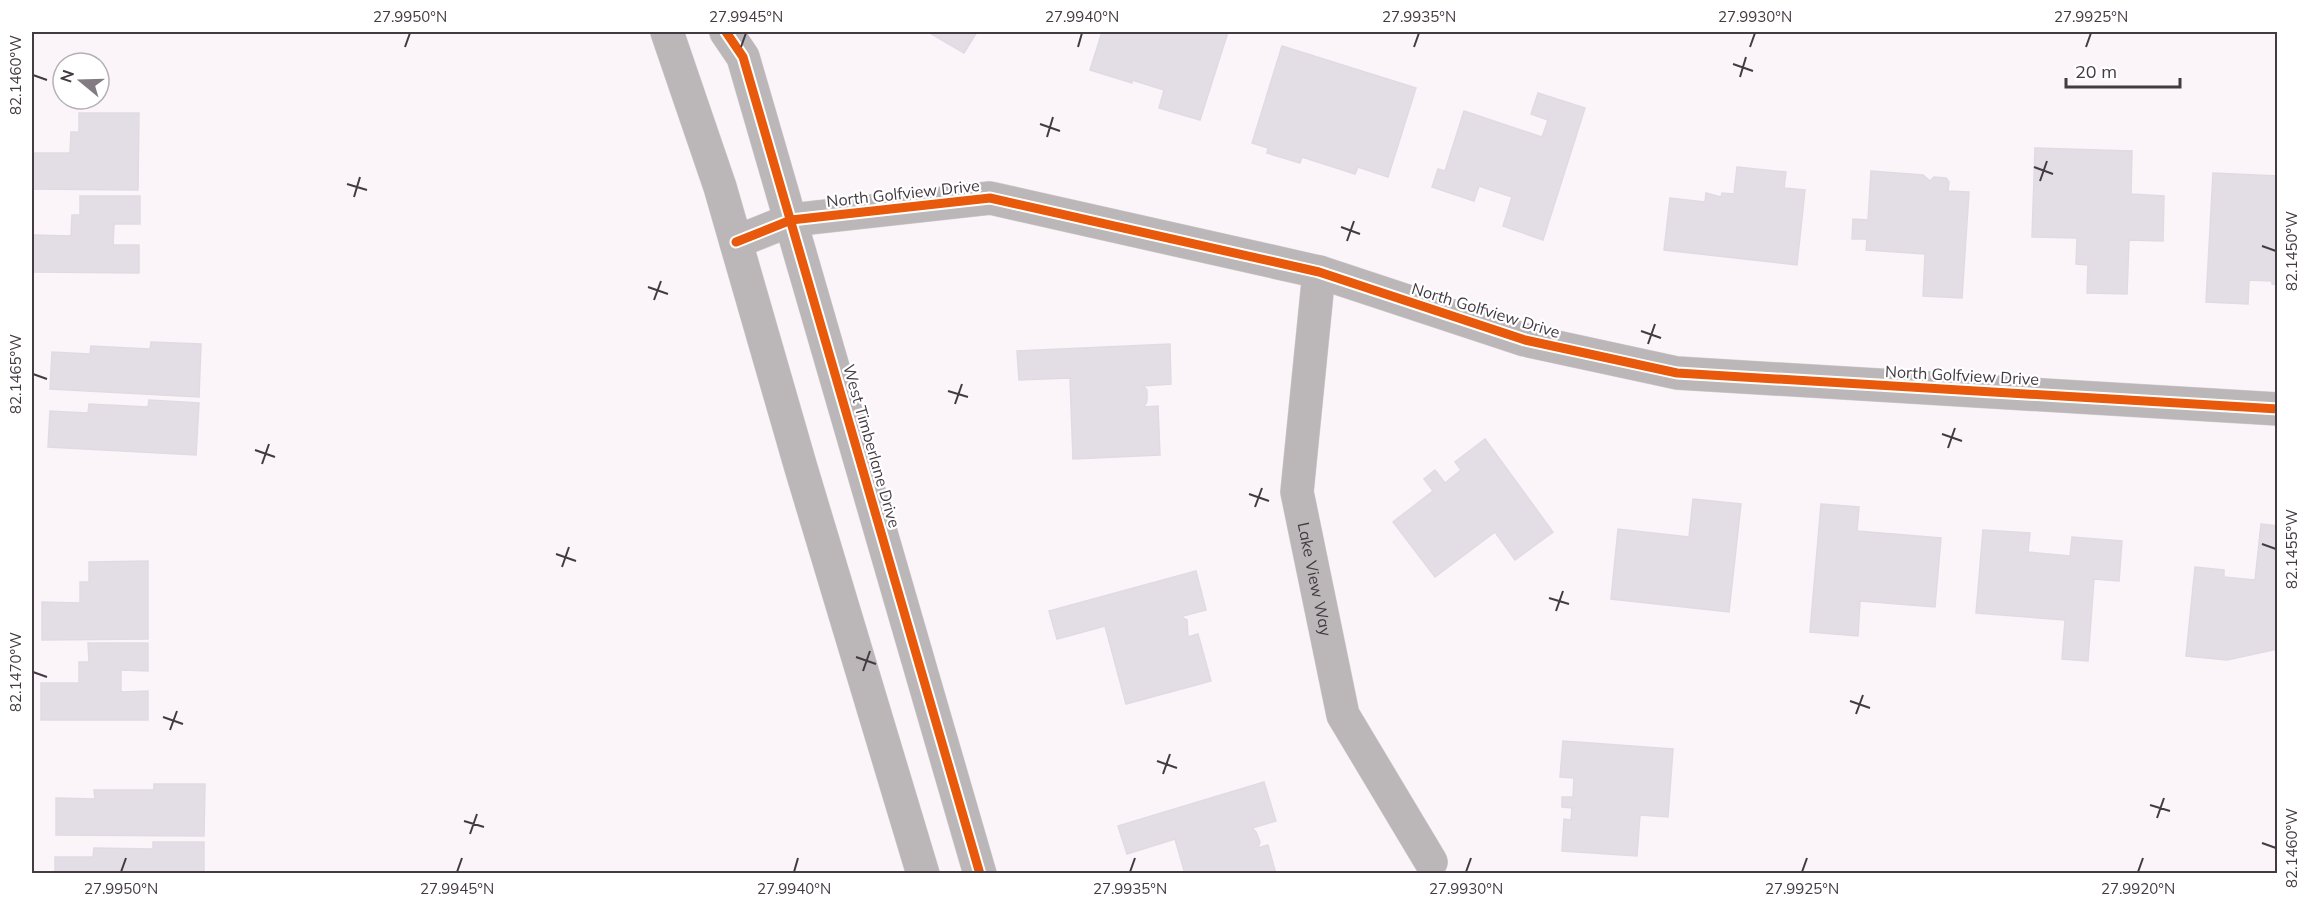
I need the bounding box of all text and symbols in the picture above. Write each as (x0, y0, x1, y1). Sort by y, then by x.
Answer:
text: 27.9950°N (373, 7, 447, 26)
text: 27.9945°N (709, 7, 783, 26)
text: 27.9940°N (1045, 7, 1119, 26)
text: 27.9935°N (1382, 7, 1456, 26)
text: 27.9930°N (1718, 7, 1792, 26)
text: 27.9925°N (2054, 7, 2128, 26)
text: 82.1460°W (6, 35, 25, 115)
north arrow (51, 51, 111, 111)
scale bar (2066, 51, 2180, 89)
text: 20 m (2075, 60, 2117, 83)
text: N (55, 67, 78, 85)
street label: North Golfview Drive (825, 175, 981, 211)
text: 82.1450°W (2282, 211, 2301, 291)
street label: North Golfview Drive (1409, 278, 1563, 342)
text: 82.1465°W (6, 334, 25, 414)
street label: North Golfview Drive (1885, 361, 2039, 389)
street label: West Timberlane Drive (839, 362, 905, 530)
text: 82.1455°W (2282, 509, 2301, 589)
street label: Lake View Way (1293, 520, 1337, 638)
text: 82.1470°W (6, 632, 25, 712)
text: 82.1460°W (2282, 808, 2301, 888)
text: 27.9950°N (84, 879, 158, 898)
text: 27.9945°N (420, 879, 494, 898)
text: 27.9940°N (757, 879, 831, 898)
text: 27.9935°N (1093, 879, 1167, 898)
text: 27.9930°N (1429, 879, 1503, 898)
text: 27.9925°N (1765, 879, 1839, 898)
text: 27.9920°N (2101, 879, 2175, 898)

